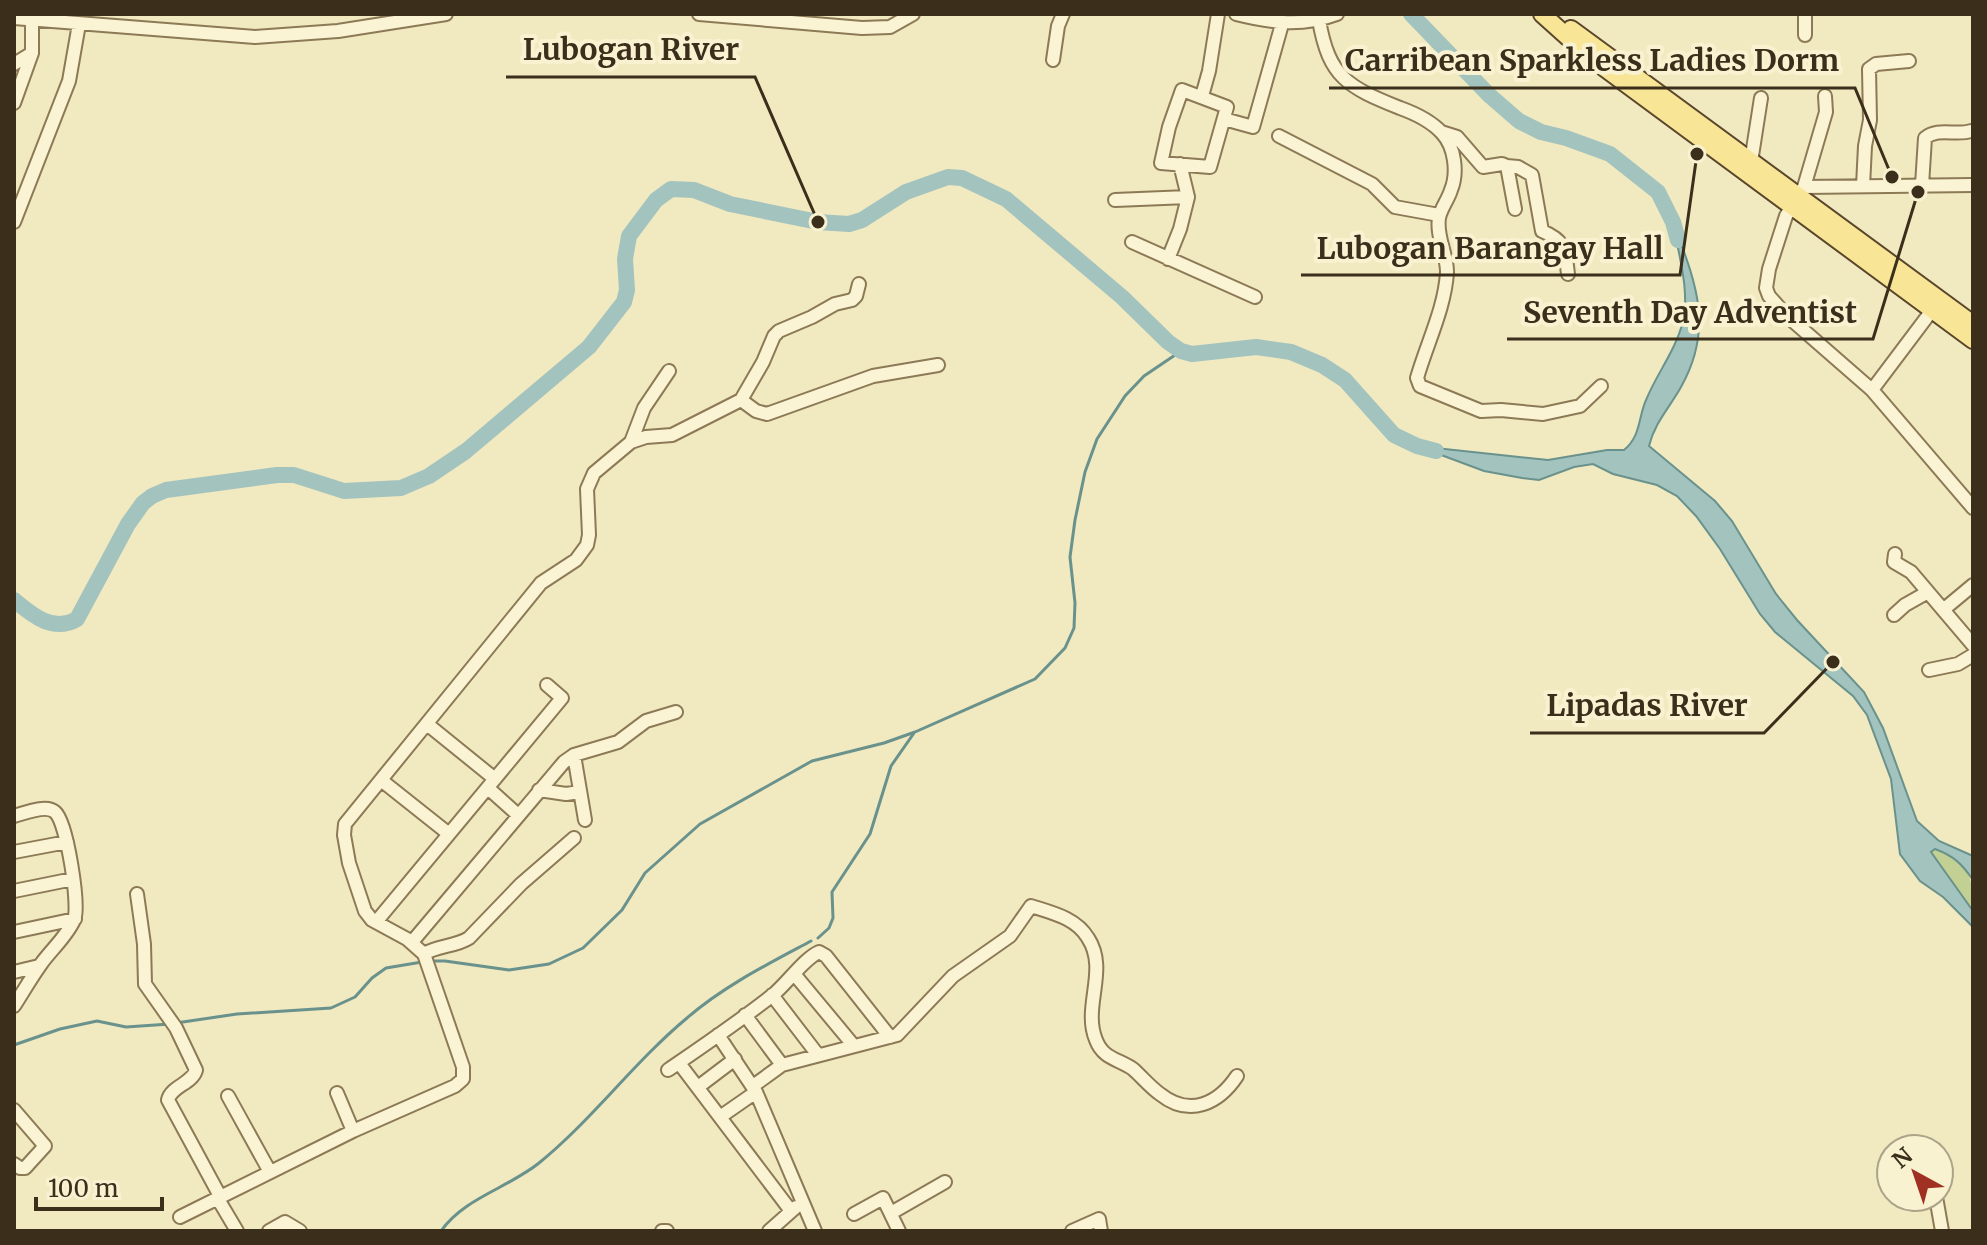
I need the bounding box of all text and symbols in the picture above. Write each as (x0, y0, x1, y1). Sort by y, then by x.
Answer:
callout: Lubogan River (506, 23, 755, 77)
text: Lubogan River (523, 30, 739, 68)
callout: Carribean Sparkless Ladies Dorm (1329, 34, 1855, 88)
text: Carribean Sparkless Ladies Dorm (1345, 41, 1839, 79)
callout: Lubogan Barangay Hall (1301, 221, 1680, 275)
text: Lubogan Barangay Hall (1317, 229, 1664, 267)
callout: Seventh Day Adventist (1507, 285, 1873, 339)
text: Seventh Day Adventist (1523, 293, 1857, 331)
callout: Lipadas River (1530, 679, 1764, 733)
text: Lipadas River (1546, 686, 1748, 724)
north arrow (1875, 1133, 1955, 1213)
text: N (1886, 1141, 1918, 1174)
scale bar (36, 1161, 162, 1211)
text: 100 m (48, 1173, 119, 1204)

